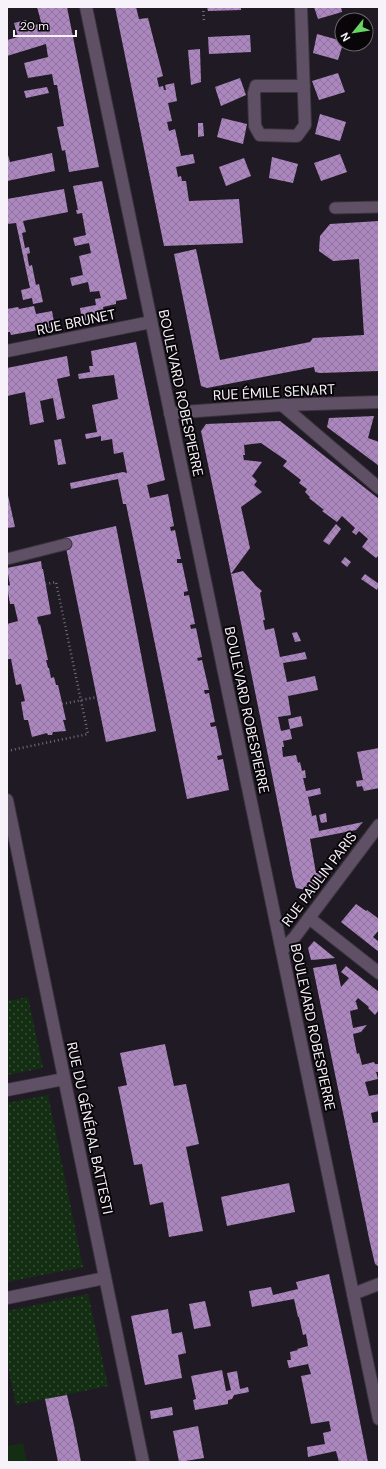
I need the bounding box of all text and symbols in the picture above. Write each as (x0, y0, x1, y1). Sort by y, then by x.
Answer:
scale bar (14, 12, 76, 38)
north arrow (334, 12, 374, 52)
text: 20 m (20, 18, 49, 34)
text: N (337, 30, 353, 44)
street label: RUE BRUNET (35, 305, 117, 339)
street label: BOULEVARD ROBESPIERRE (155, 308, 208, 478)
street label: RUE ÉMILE SENART (212, 380, 336, 404)
street label: BOULEVARD ROBESPIERRE (221, 625, 274, 795)
street label: RUE PAULIN PARIS (278, 828, 360, 930)
street label: BOULEVARD ROBESPIERRE (287, 942, 340, 1112)
street label: RUE DU GÉNÉRAL BATTESTI (63, 1040, 117, 1216)

